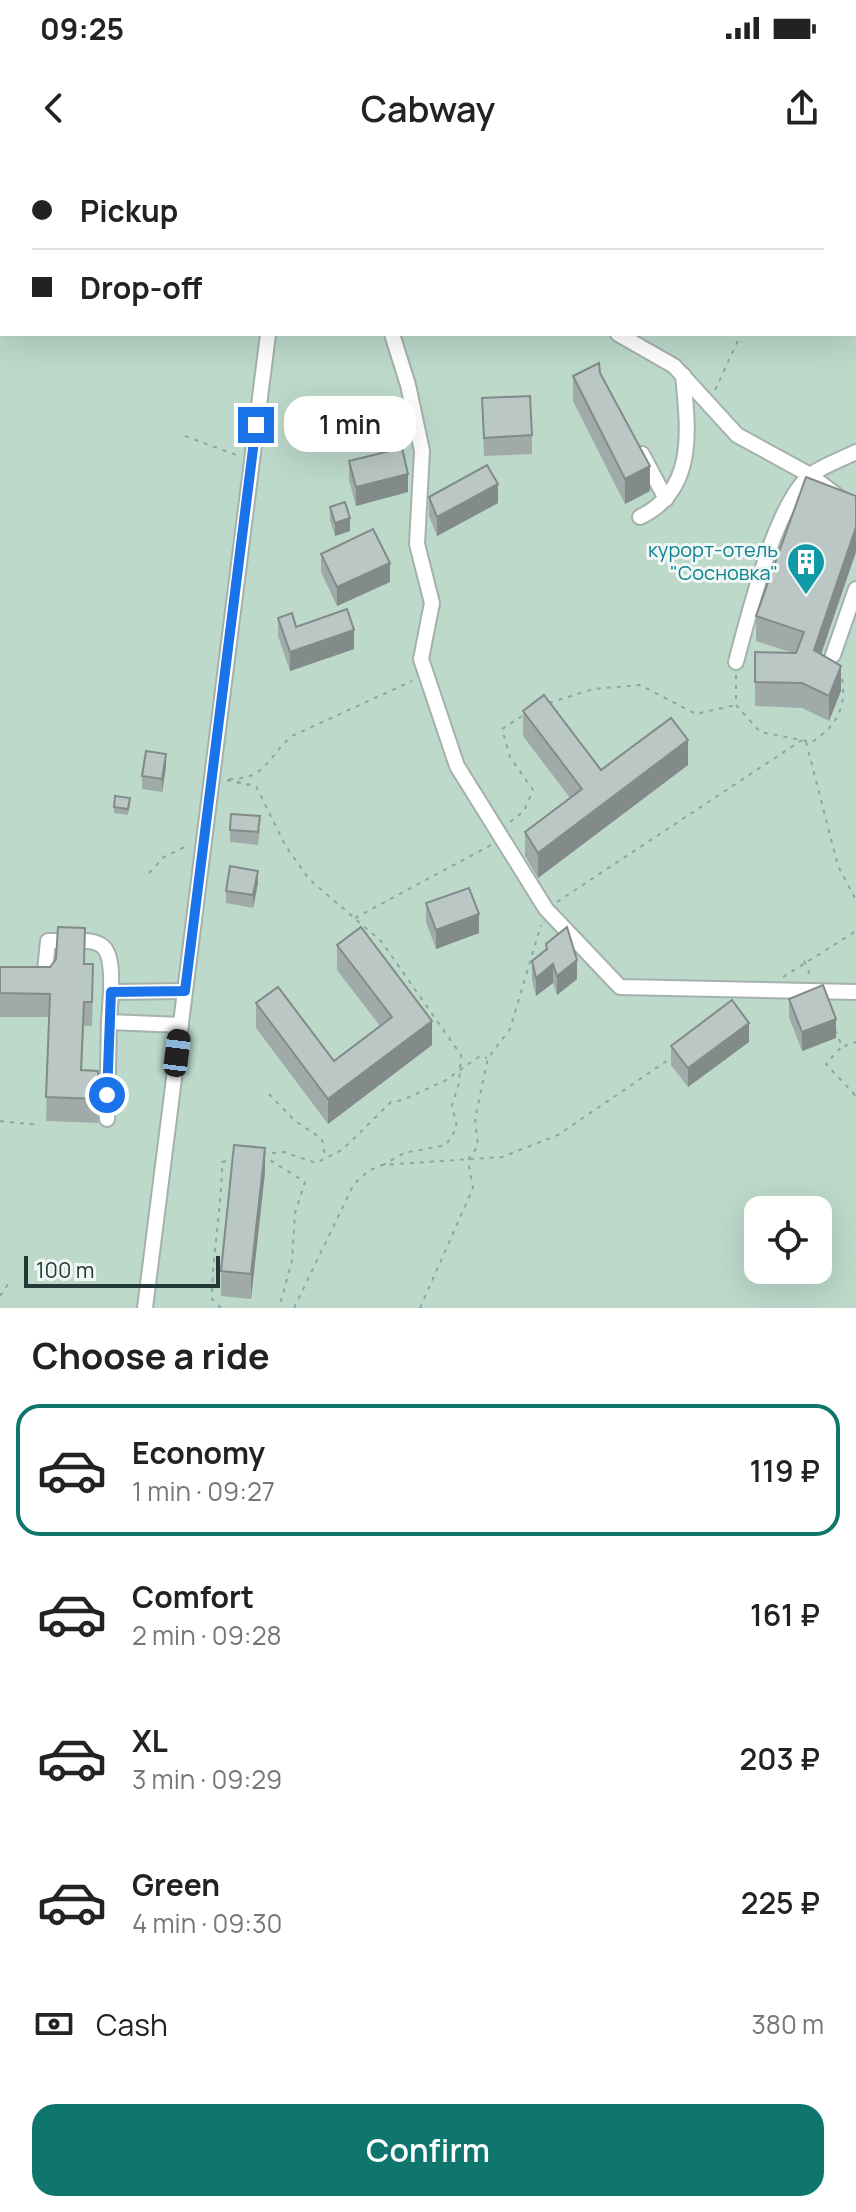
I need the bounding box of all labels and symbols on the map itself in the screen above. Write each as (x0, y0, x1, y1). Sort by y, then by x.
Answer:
callout: 1 min (284, 397, 416, 453)
route end (238, 407, 274, 443)
place label: курорт-отель "Сосновка" (648, 536, 778, 586)
building icon: курорт-отель "Сосновка" (785, 541, 827, 596)
car (162, 1028, 192, 1078)
route start (89, 1077, 125, 1113)
scale bar (24, 1252, 220, 1288)

